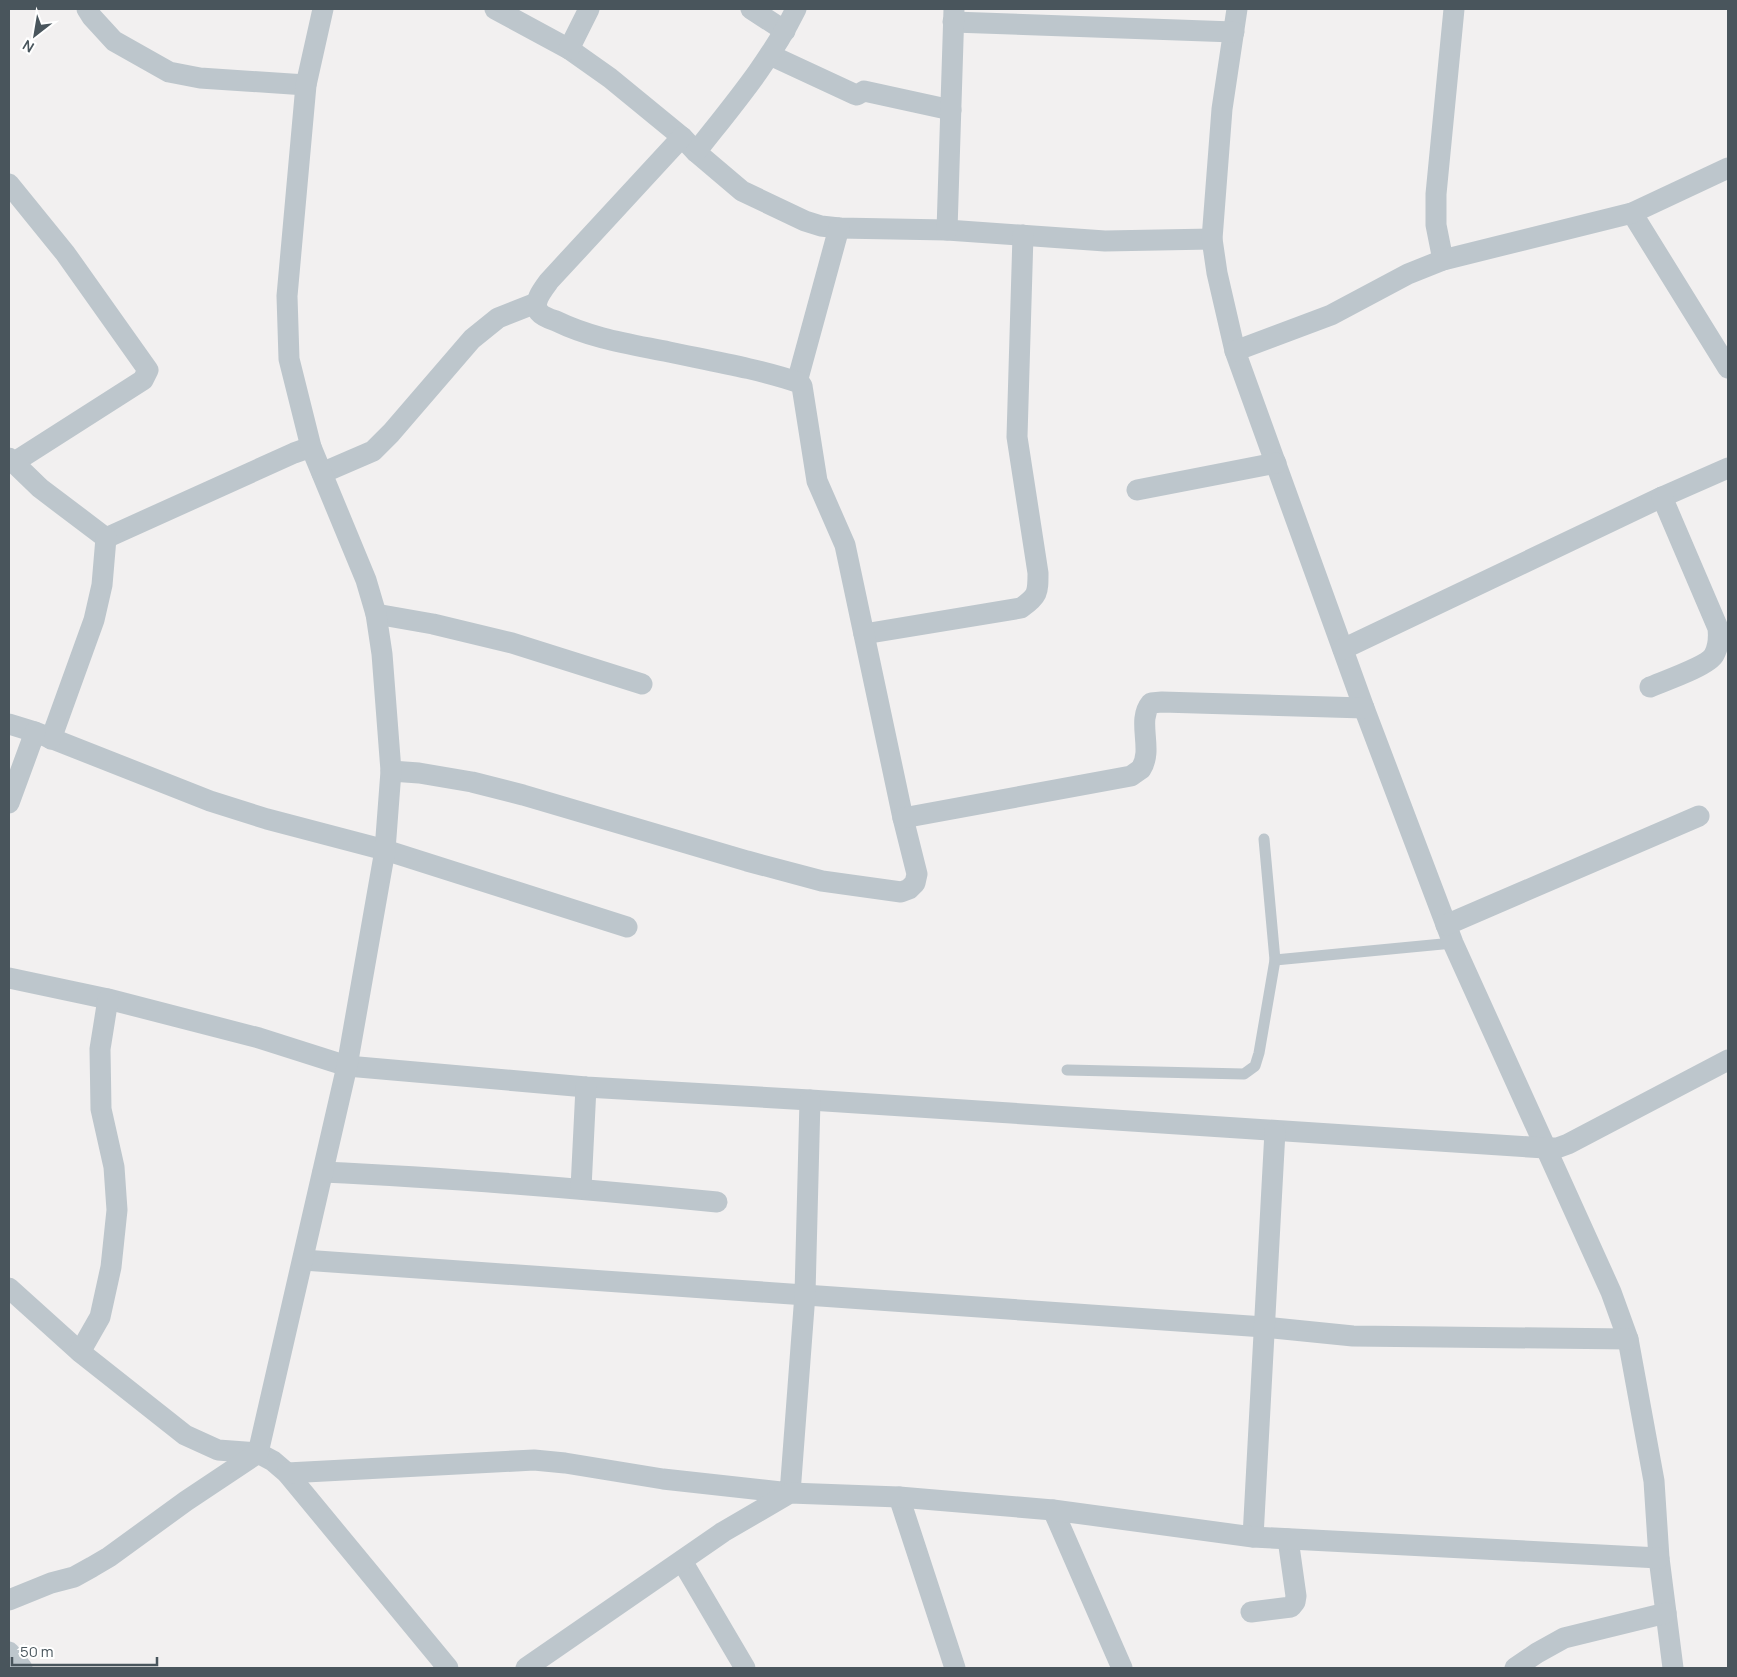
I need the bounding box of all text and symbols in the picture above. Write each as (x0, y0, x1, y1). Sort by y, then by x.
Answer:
north arrow (10, 10, 60, 60)
text: N (19, 36, 37, 57)
scale bar (12, 1634, 158, 1666)
text: 50 m (20, 1641, 54, 1662)

